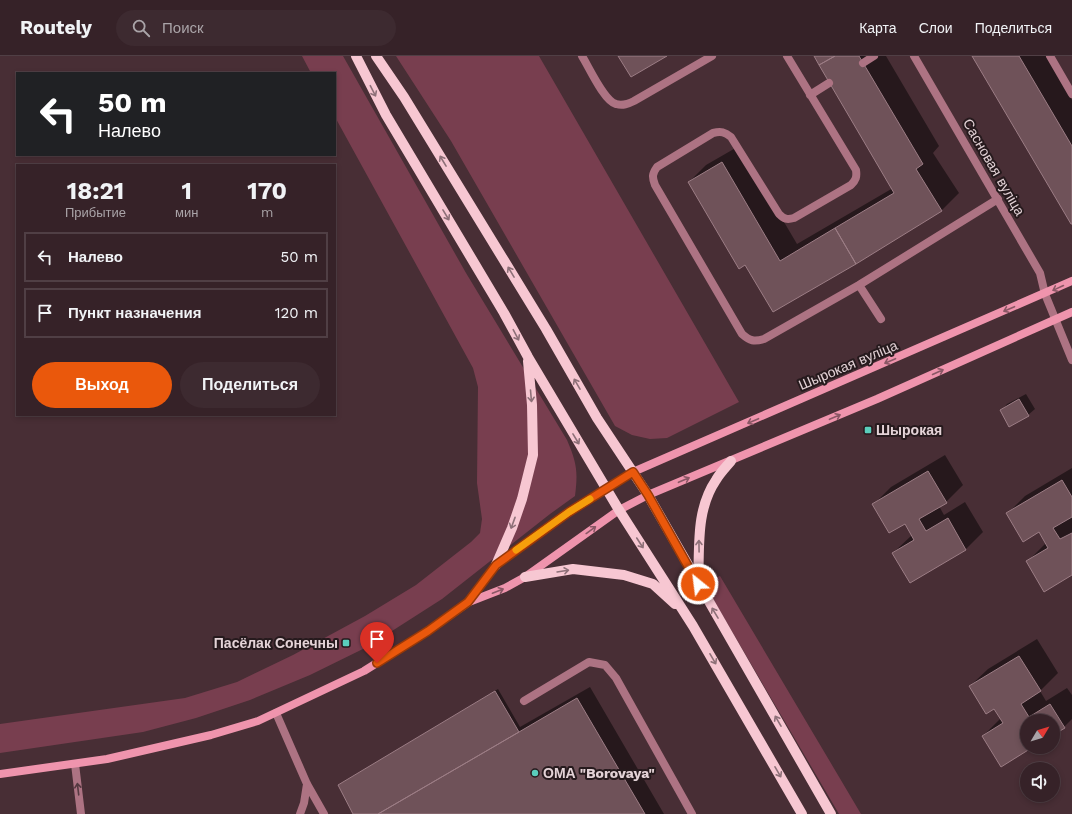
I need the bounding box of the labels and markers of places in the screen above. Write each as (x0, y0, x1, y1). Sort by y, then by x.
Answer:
place label: Шырокая (876, 422, 942, 438)
marker: Шырокая (863, 425, 873, 435)
pin (360, 622, 394, 663)
place label: Пасёлак Сонечны (214, 635, 338, 651)
marker: Пасёлак Сонечны (341, 638, 351, 648)
place label: ОМА "Borovaya" (543, 765, 655, 781)
marker: ОМА "Borovaya" (530, 768, 540, 778)

